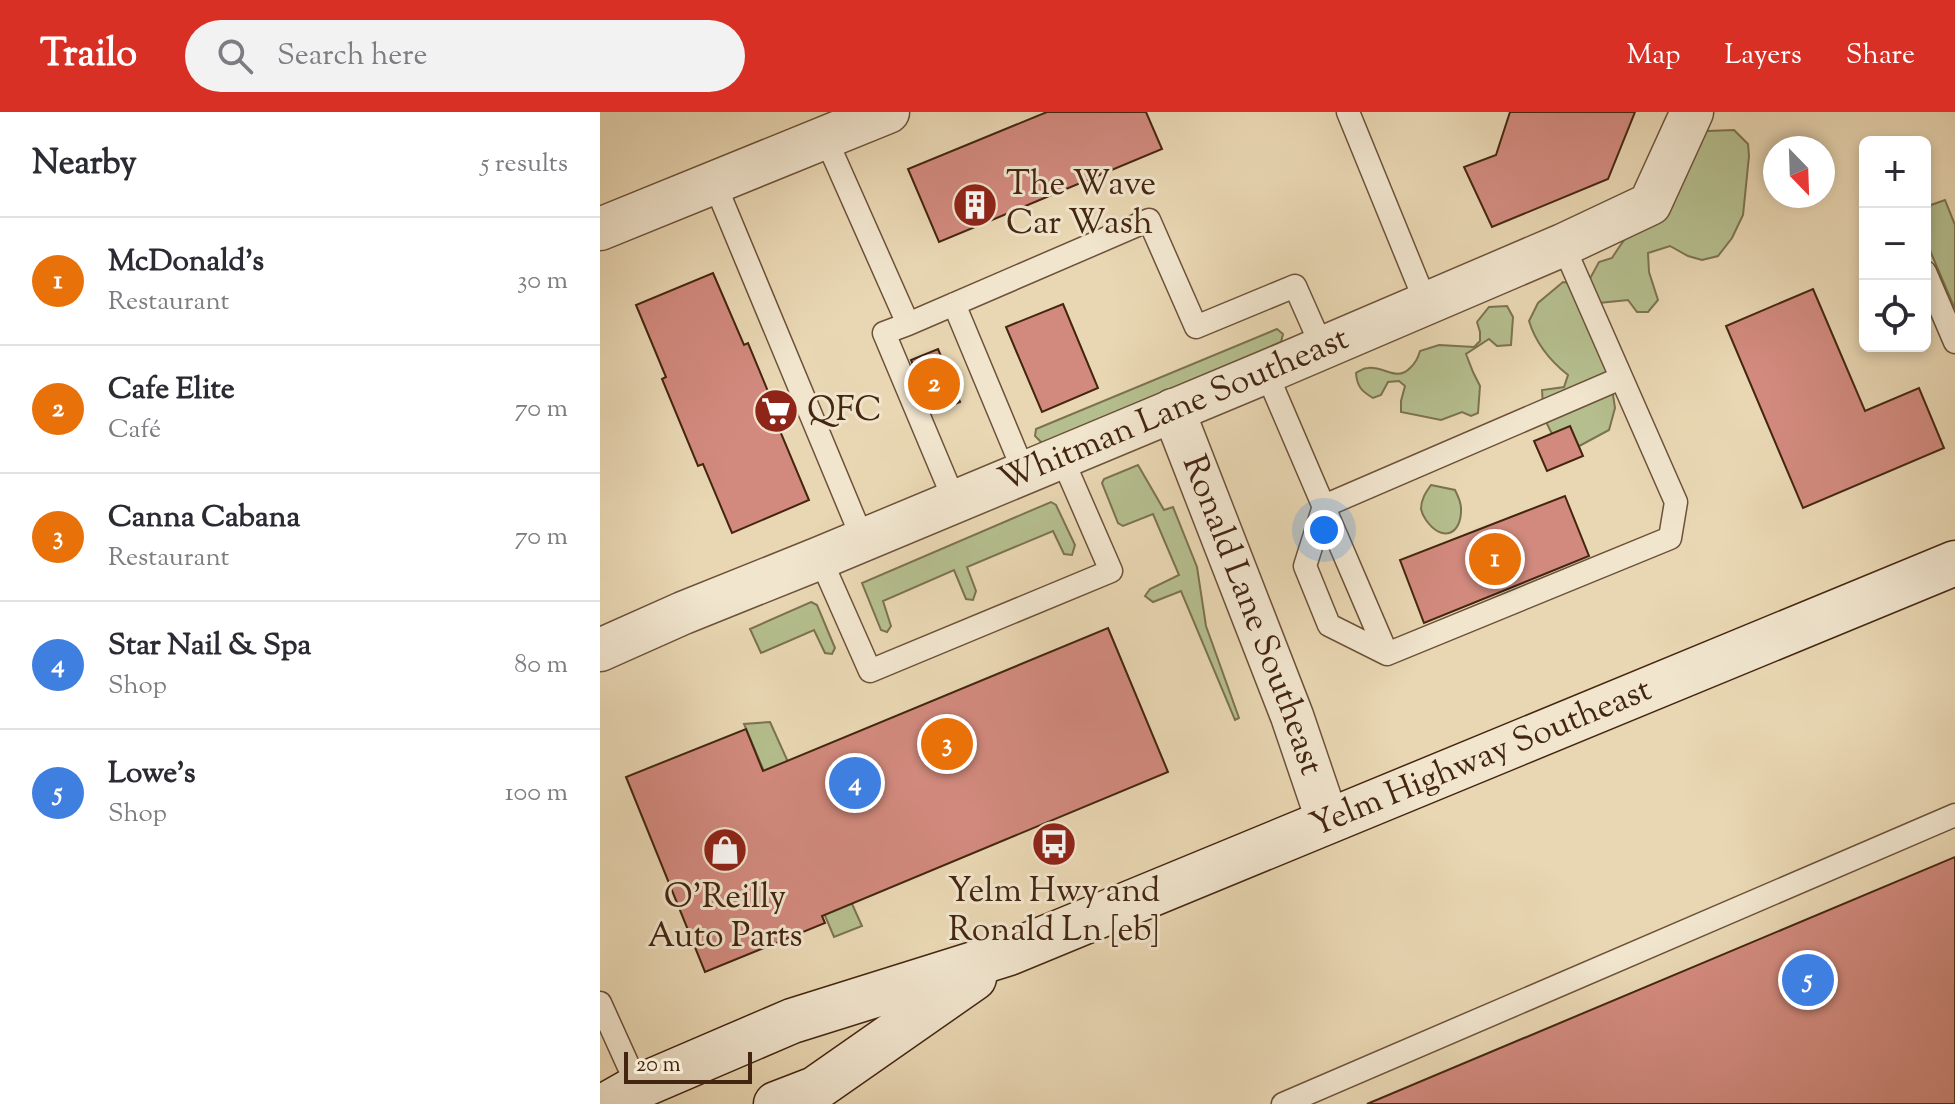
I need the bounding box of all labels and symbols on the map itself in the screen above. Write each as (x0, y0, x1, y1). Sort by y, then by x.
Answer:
north arrow (1763, 136, 1835, 208)
place label: The Wave Car Wash (1006, 161, 1156, 249)
building icon: The Wave Car Wash (951, 181, 999, 229)
street label: Whitman Lane Southeast (991, 315, 1357, 505)
pin: 2 (908, 354, 960, 414)
supermarket icon: QFC (752, 387, 800, 435)
place label: QFC (807, 387, 882, 436)
street label: Ronald Lane Southeast (1168, 448, 1335, 782)
your location (1304, 510, 1344, 550)
pin: 1 (1469, 529, 1521, 589)
street label: Yelm Highway Southeast (1303, 666, 1660, 851)
pin: 3 (921, 714, 973, 774)
pin: 4 (829, 753, 881, 813)
bus stop icon: Yelm Hwy and Ronald Ln [eb] (1030, 820, 1078, 868)
shop icon: O'Reilly Auto Parts (701, 826, 749, 874)
place label: Yelm Hwy and Ronald Ln [eb] (948, 868, 1160, 956)
place label: O'Reilly Auto Parts (647, 874, 803, 962)
pin: 5 (1782, 950, 1834, 1010)
scale bar (624, 1048, 752, 1084)

